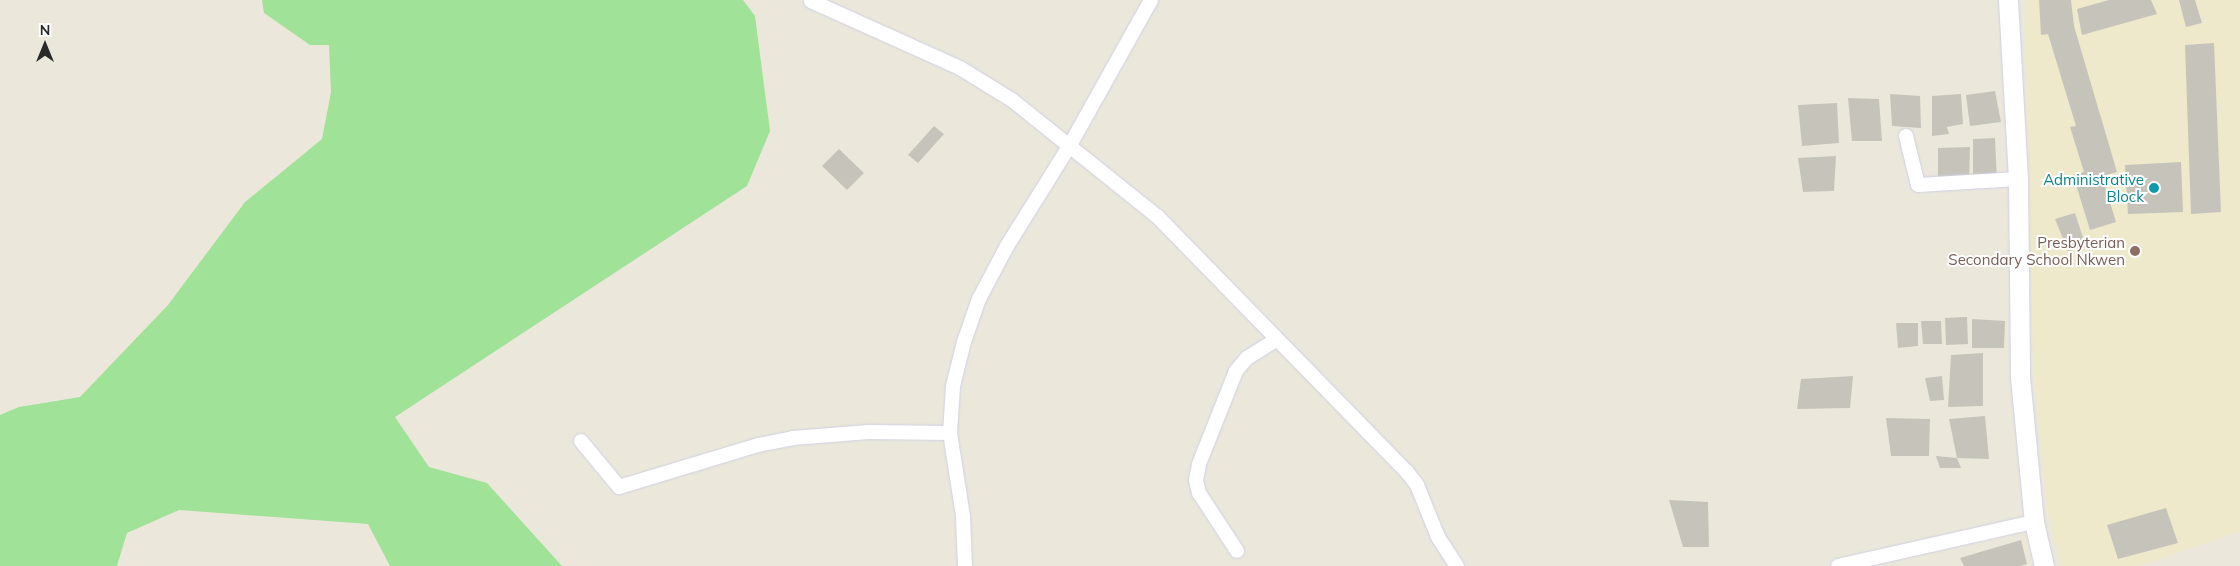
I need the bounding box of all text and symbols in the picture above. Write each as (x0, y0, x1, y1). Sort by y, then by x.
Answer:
north arrow (20, 20, 70, 70)
text: N (40, 21, 50, 39)
place label: Administrative Block (2043, 170, 2144, 205)
marker: Administrative Block (2148, 182, 2160, 194)
place label: Presbyterian Secondary School Nkwen (1948, 233, 2125, 268)
marker: Presbyterian Secondary School Nkwen (2129, 245, 2141, 257)

